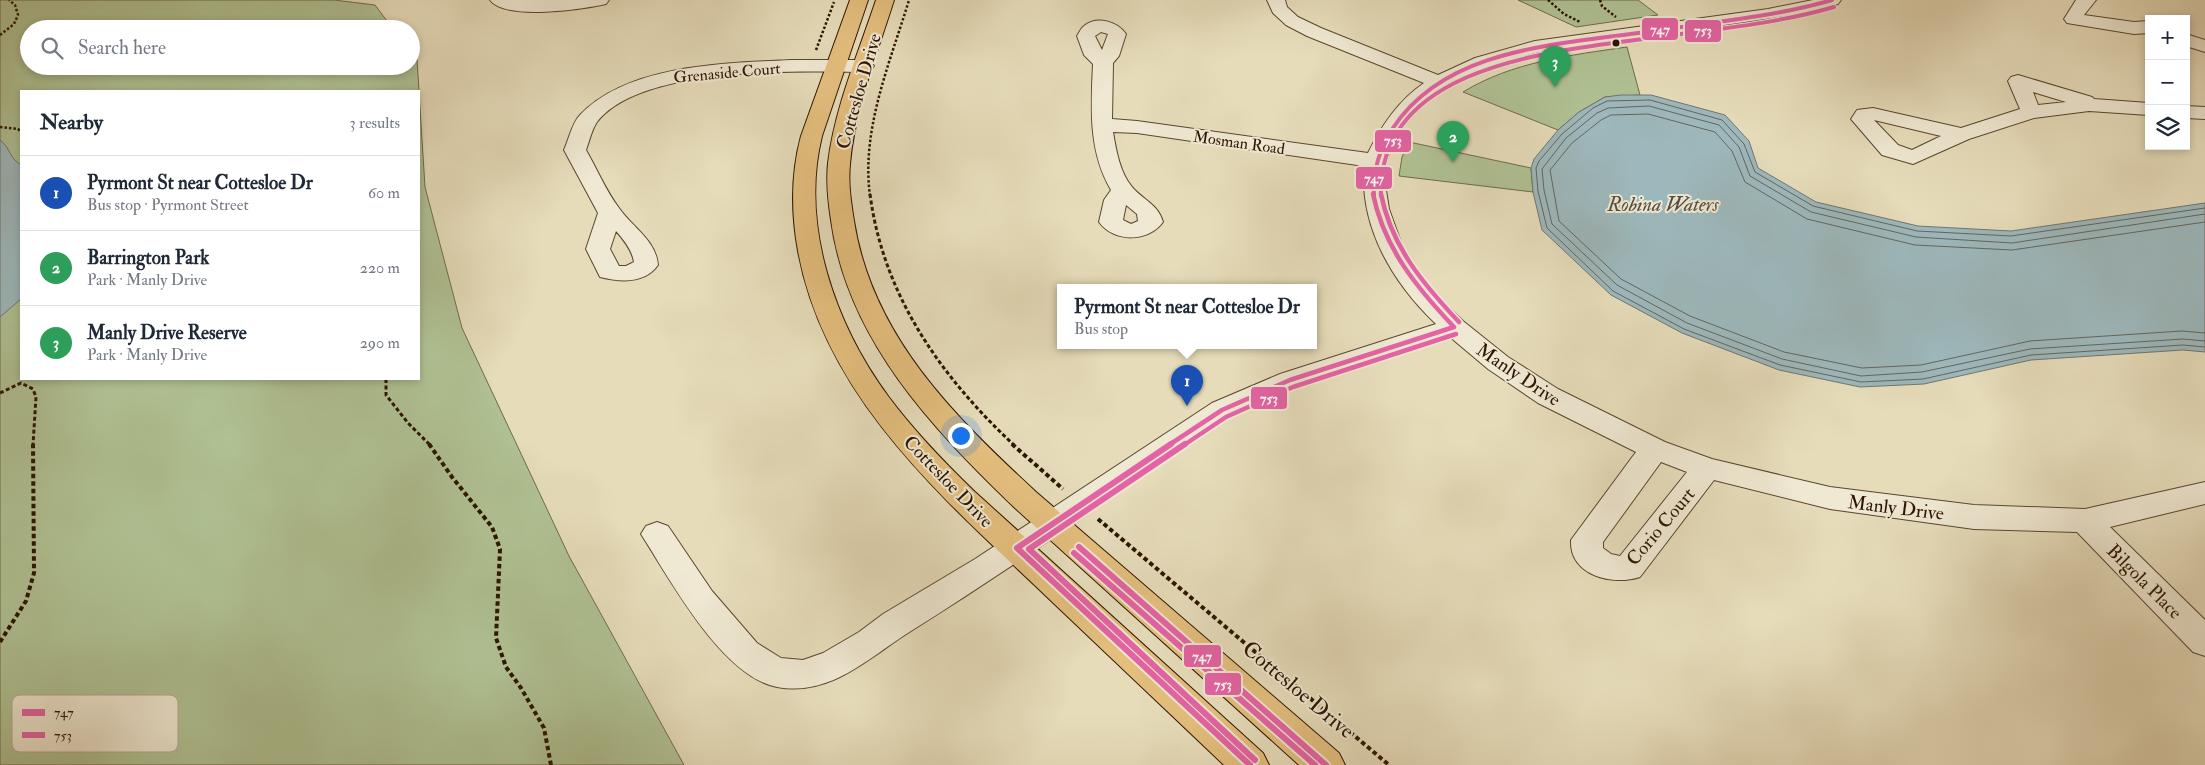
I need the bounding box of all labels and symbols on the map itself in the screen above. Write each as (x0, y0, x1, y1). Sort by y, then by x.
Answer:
line badge: 747 (1641, 17, 1679, 41)
line badge: 753 (1684, 19, 1722, 43)
text: 747 (1650, 21, 1670, 38)
text: 753 (1694, 22, 1712, 39)
street label: Cottesloe Drive (831, 31, 887, 152)
unlabelled marker (1611, 38, 1621, 48)
pin: 3 (1539, 46, 1571, 87)
street label: Grenaside Court (673, 58, 781, 88)
pin: 2 (1437, 121, 1469, 162)
street label: Mosman Road (1192, 127, 1286, 159)
line badge: 753 (1374, 129, 1412, 153)
text: 753 (1384, 132, 1402, 149)
line badge: 747 (1355, 166, 1393, 190)
text: 747 (1364, 170, 1384, 187)
water label: Robina Waters (1606, 192, 1719, 217)
street label: Manly Drive (1472, 338, 1565, 412)
pin: 1 (1171, 365, 1203, 406)
line badge: 753 (1250, 386, 1288, 410)
text: 753 (1260, 390, 1278, 407)
your location (948, 423, 974, 449)
street label: Cottesloe Drive (898, 431, 998, 533)
street label: Corio Court (1621, 483, 1700, 571)
street label: Manly Drive (1847, 490, 1945, 526)
street label: Bilgola Place (2102, 539, 2187, 624)
street label: Cottesloe Drive (1237, 635, 1360, 745)
line badge: 747 (1183, 644, 1222, 668)
text: 747 (1192, 648, 1212, 665)
line badge: 753 (1204, 672, 1242, 696)
text: 753 (1214, 676, 1232, 693)
legend (12, 695, 178, 752)
text: 747 (54, 704, 74, 721)
text: 753 (54, 727, 72, 744)

